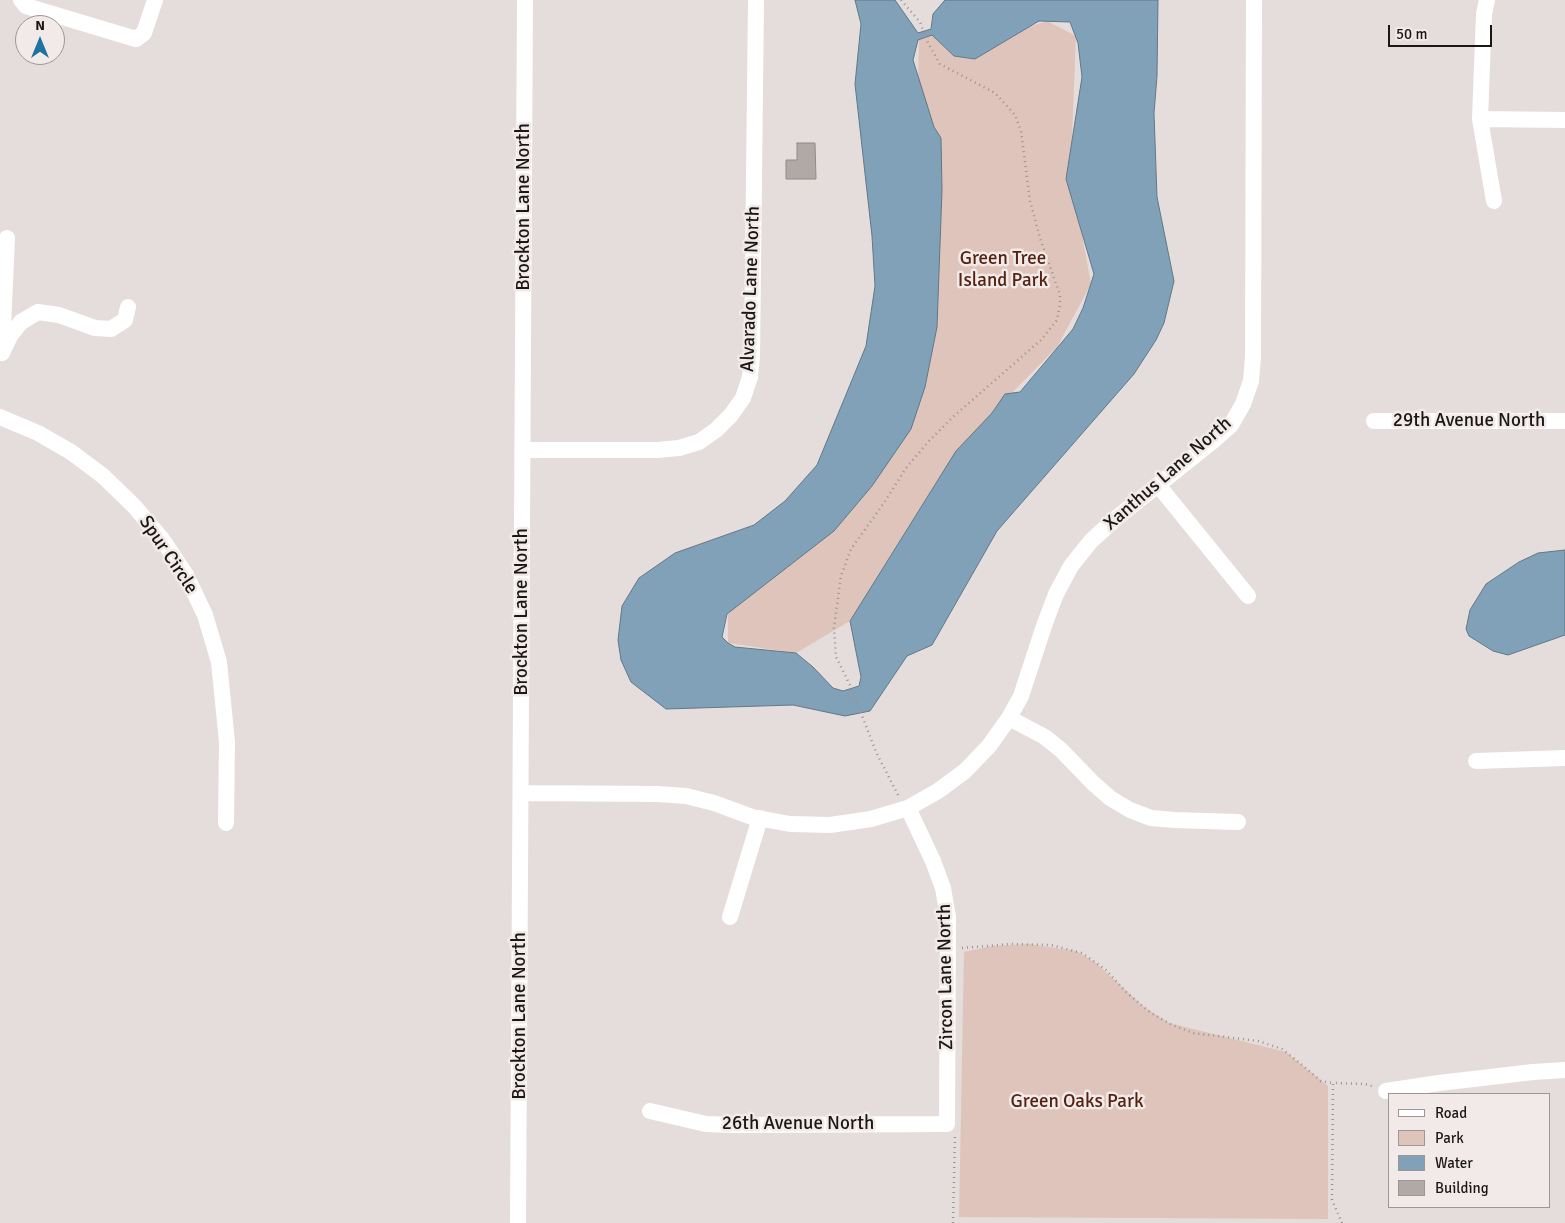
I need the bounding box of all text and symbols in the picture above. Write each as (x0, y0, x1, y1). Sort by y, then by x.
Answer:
north arrow (15, 15, 65, 65)
scale bar (1390, 15, 1494, 47)
text: N (35, 17, 45, 34)
text: 50 m (1396, 25, 1427, 43)
street label: Brockton Lane North (513, 123, 535, 291)
street label: Alvarado Lane North (737, 206, 765, 372)
park label: Green Tree Island Park (958, 248, 1048, 292)
street label: 29th Avenue North (1393, 410, 1545, 432)
street label: Xanthus Lane North (1100, 412, 1236, 536)
street label: Spur Circle (134, 512, 202, 598)
street label: Brockton Lane North (511, 528, 533, 696)
street label: Zircon Lane North (933, 904, 959, 1050)
street label: Brockton Lane North (509, 932, 531, 1100)
park label: Green Oaks Park (1011, 1091, 1143, 1113)
legend (1388, 1093, 1550, 1208)
text: Road (1435, 1104, 1467, 1122)
street label: 26th Avenue North (722, 1113, 874, 1135)
text: Park (1435, 1129, 1464, 1147)
text: Water (1435, 1154, 1473, 1172)
text: Building (1435, 1179, 1489, 1197)

